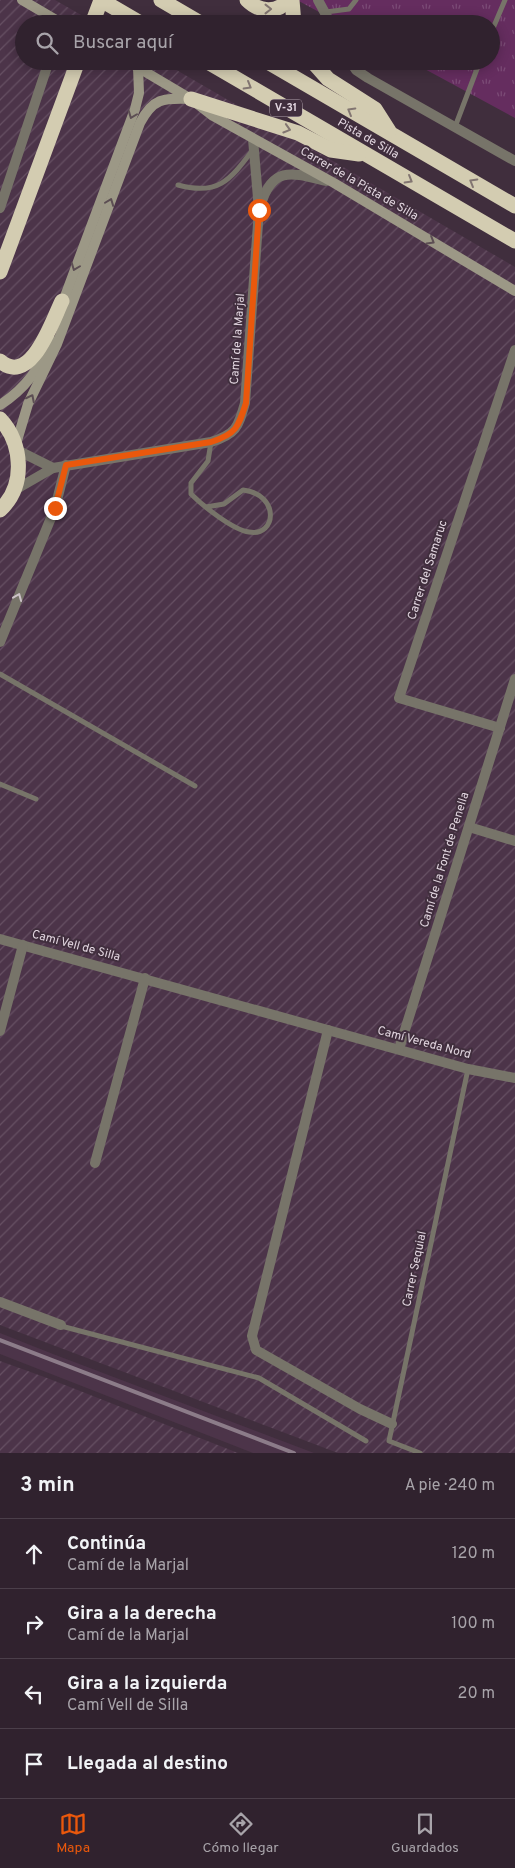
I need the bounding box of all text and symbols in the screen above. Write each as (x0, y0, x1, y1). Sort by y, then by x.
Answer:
one-way arrow (264, 4, 272, 14)
search box (15, 15, 500, 70)
icon: search (33, 29, 61, 57)
text: Buscar aquí (73, 31, 173, 55)
one-way arrow (243, 79, 252, 89)
road number: V-31 (270, 100, 302, 116)
one-way arrow (348, 107, 357, 117)
one-way arrow (128, 110, 138, 119)
street label: Pista de Silla (334, 115, 402, 163)
one-way arrow (283, 124, 291, 134)
street label: Carrer de la Pista de Silla (297, 144, 421, 224)
one-way arrow (403, 173, 412, 183)
one-way arrow (469, 179, 478, 189)
one-way arrow (104, 199, 114, 207)
route start (248, 199, 271, 222)
one-way arrow (426, 234, 435, 244)
one-way arrow (71, 262, 81, 271)
street label: Camí de la Marjal (227, 293, 249, 385)
one-way arrow (25, 395, 35, 404)
route end (44, 497, 67, 520)
street label: Carrer del Samaruc (404, 518, 452, 622)
one-way arrow (12, 593, 23, 602)
street label: Camí de la Font de Penella (417, 790, 473, 930)
street label: Camí Vell de Silla (30, 927, 122, 965)
street label: Camí Vereda Nord (375, 1023, 473, 1063)
street label: Carrer Sequial (399, 1230, 431, 1308)
text: 3 min (20, 1472, 75, 1499)
text: A pie · 240 m (405, 1476, 495, 1496)
text: Continúa (67, 1532, 146, 1556)
icon: ahead (20, 1540, 48, 1568)
text: 120 m (452, 1544, 495, 1564)
text: Camí de la Marjal (67, 1556, 189, 1576)
text: Gira a la derecha (67, 1602, 217, 1626)
icon: right (20, 1610, 48, 1638)
text: 100 m (451, 1614, 495, 1634)
text: Camí de la Marjal (67, 1626, 189, 1646)
text: Gira a la izquierda (67, 1672, 227, 1696)
icon: left (20, 1680, 48, 1708)
text: 20 m (458, 1684, 495, 1704)
text: Camí Vell de Silla (67, 1696, 188, 1716)
icon: arrive (20, 1750, 48, 1778)
text: Llegada al destino (67, 1752, 228, 1776)
tab: Mapa (56, 1810, 90, 1857)
tab: Cómo llegar (202, 1810, 279, 1857)
tab: Guardados (391, 1810, 459, 1857)

